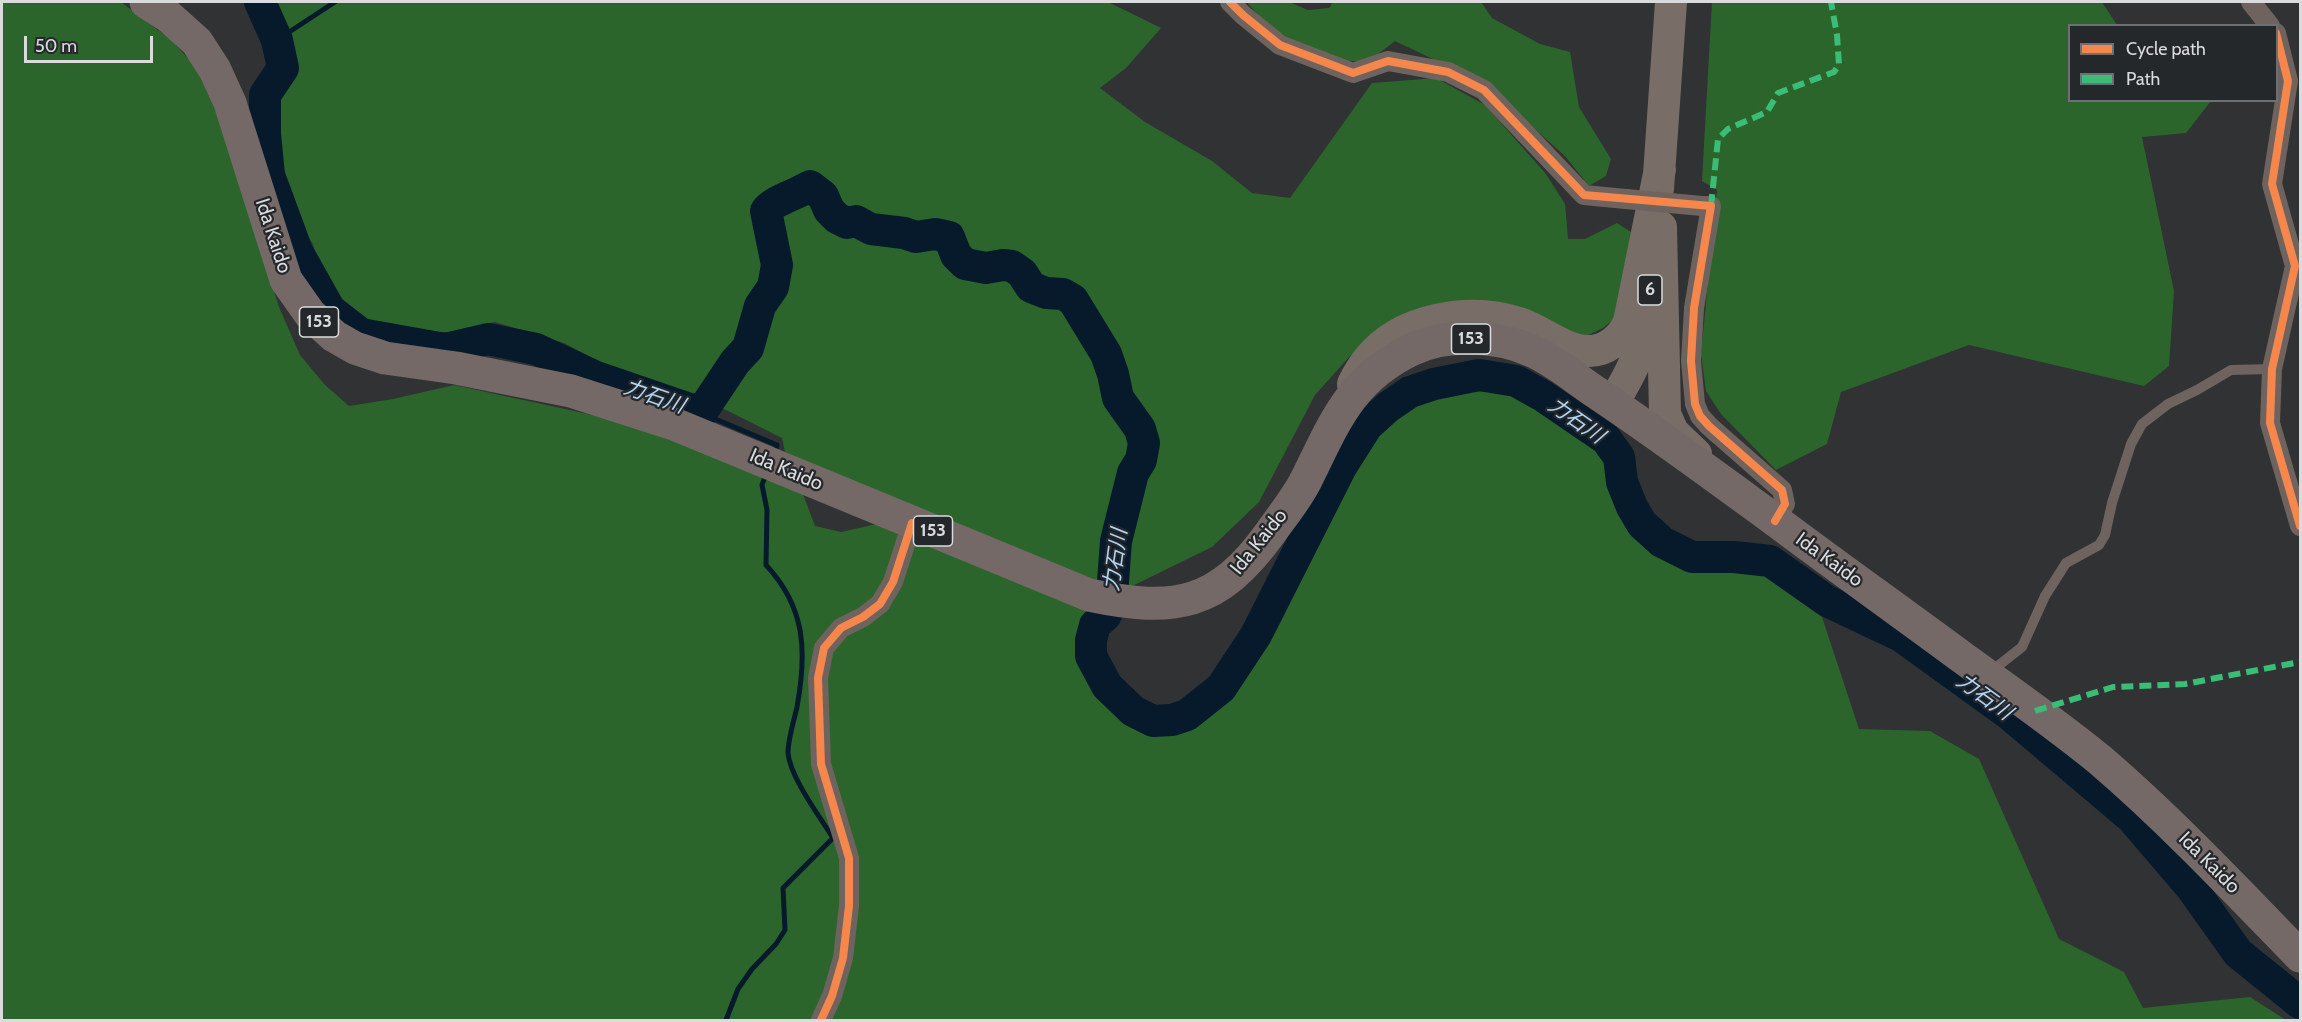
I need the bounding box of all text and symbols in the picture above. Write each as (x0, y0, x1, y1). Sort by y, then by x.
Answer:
scale bar (27, 24, 156, 62)
legend (2068, 24, 2278, 102)
text: 50 m (35, 35, 77, 57)
text: Cycle path (2126, 38, 2206, 60)
text: Path (2126, 68, 2160, 90)
street label: Ida Kaido (250, 196, 296, 276)
road number: 6 (1638, 275, 1662, 305)
road number: 153 (300, 307, 338, 337)
road number: 153 (1452, 324, 1490, 354)
water label: 力石川 (620, 375, 688, 419)
water label: 力石川 (1543, 393, 1609, 449)
street label: Ida Kaido (746, 444, 826, 496)
street label: Ida Kaido (1225, 504, 1293, 580)
road number: 153 (914, 516, 952, 546)
water label: 力石川 (1099, 527, 1133, 593)
street label: Ida Kaido (1791, 528, 1867, 592)
water label: 力石川 (1951, 668, 2017, 726)
street label: Ida Kaido (2173, 827, 2245, 899)

